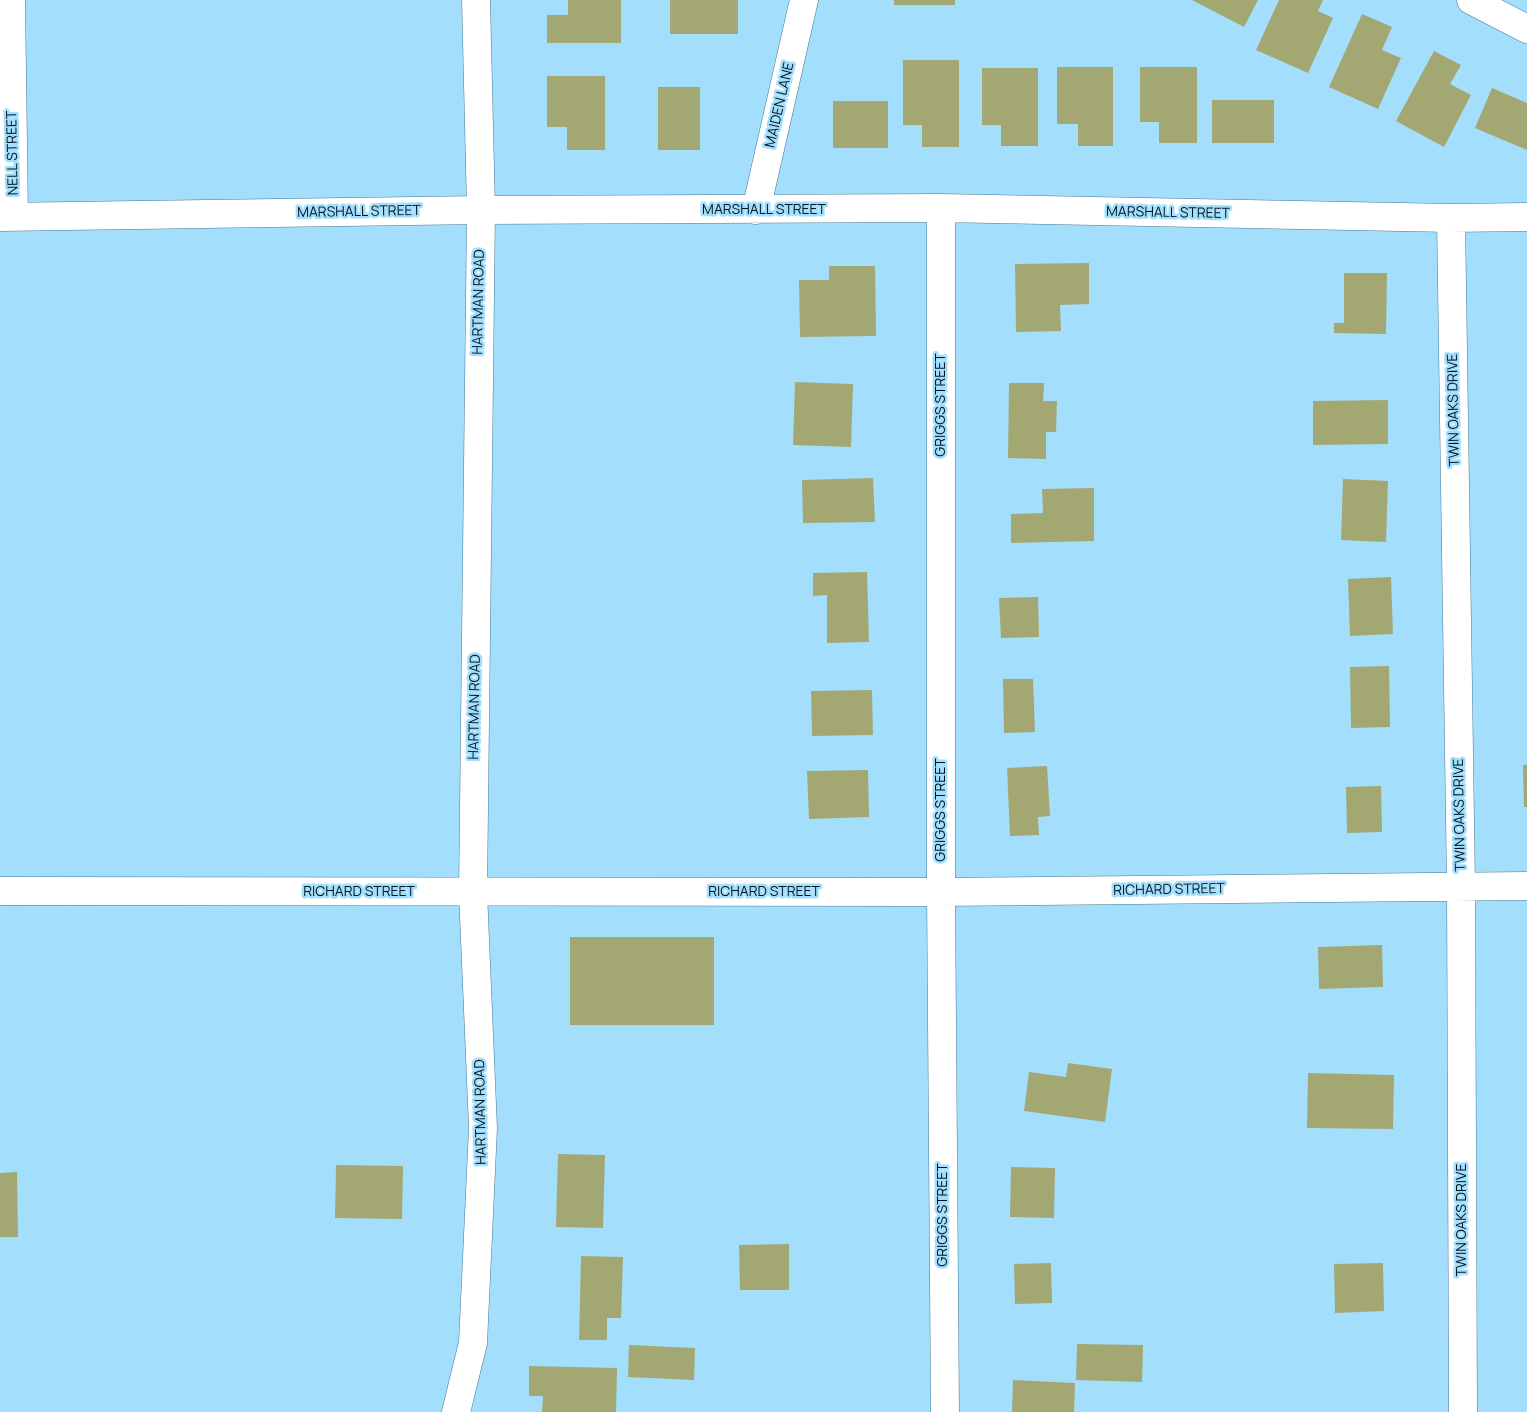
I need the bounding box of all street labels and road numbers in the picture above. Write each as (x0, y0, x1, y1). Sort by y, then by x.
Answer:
street label: MAIDEN LANE (762, 61, 798, 149)
street label: NELL STREET (4, 110, 22, 196)
street label: MARSHALL STREET (702, 202, 826, 218)
street label: MARSHALL STREET (297, 203, 421, 221)
street label: MARSHALL STREET (1106, 204, 1230, 222)
street label: HARTMAN ROAD (470, 249, 488, 355)
street label: GRIGGS STREET (933, 353, 949, 457)
street label: TWIN OAKS DRIVE (1445, 353, 1463, 467)
street label: HARTMAN ROAD (466, 654, 484, 760)
street label: GRIGGS STREET (933, 758, 949, 862)
street label: TWIN OAKS DRIVE (1451, 758, 1469, 872)
street label: RICHARD STREET (1113, 881, 1225, 899)
street label: RICHARD STREET (303, 884, 415, 900)
street label: RICHARD STREET (708, 884, 820, 900)
street label: HARTMAN ROAD (472, 1059, 490, 1165)
street label: GRIGGS STREET (935, 1163, 951, 1267)
street label: TWIN OAKS DRIVE (1454, 1163, 1470, 1277)

